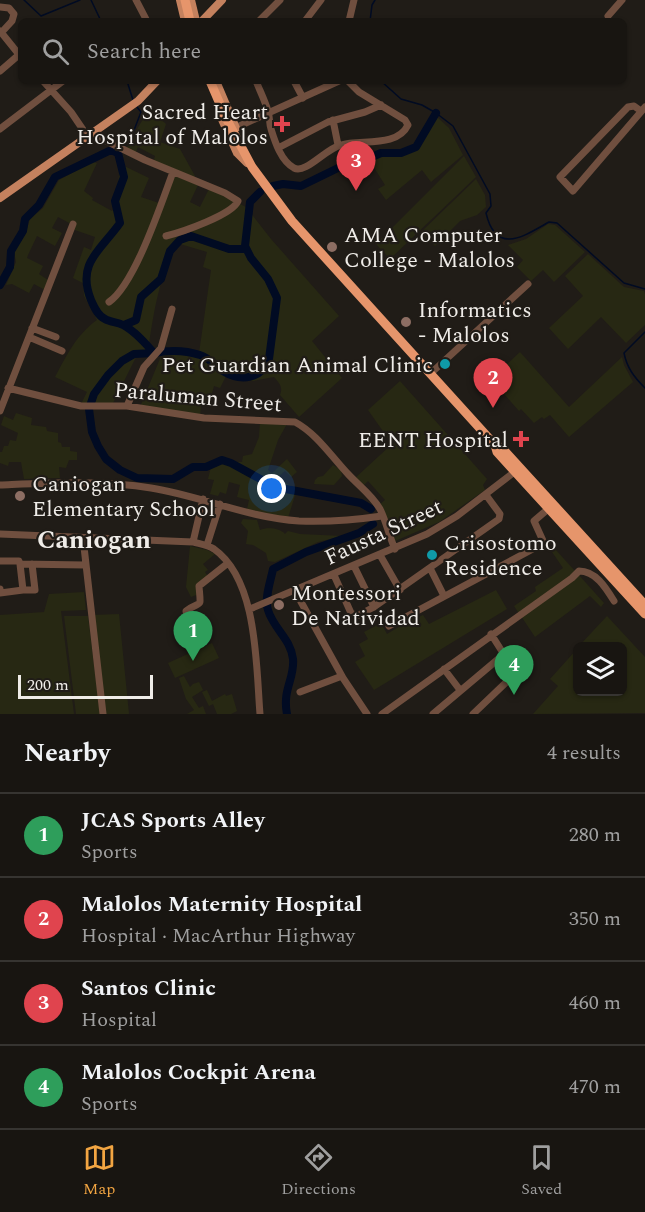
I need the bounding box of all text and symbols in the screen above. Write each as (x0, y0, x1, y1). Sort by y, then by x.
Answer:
search box (18, 18, 627, 84)
icon: search (39, 35, 72, 68)
text: Search here (87, 35, 201, 68)
place label: Sacred Heart Hospital of Malolos (76, 96, 268, 154)
marker: Sacred Heart Hospital of Malolos (273, 115, 291, 133)
pin: 3 (336, 142, 376, 191)
place label: AMA Computer College - Malolos (344, 219, 515, 277)
marker: AMA Computer College - Malolos (325, 240, 339, 254)
place label: Informatics - Malolos (418, 294, 532, 352)
marker: Informatics - Malolos (399, 315, 413, 329)
place label: Pet Guardian Animal Clinic (162, 349, 433, 382)
marker: Pet Guardian Animal Clinic (438, 357, 452, 371)
pin: 2 (474, 358, 512, 408)
street label: Paraluman Street (113, 374, 283, 421)
place label: EENT Hospital (358, 424, 508, 457)
marker: EENT Hospital (512, 430, 530, 448)
place label: Caniogan Elementary School (32, 468, 215, 526)
your location (257, 474, 286, 503)
marker: Caniogan Elementary School (13, 489, 27, 503)
street label: Fausta Street (319, 490, 448, 574)
district label: Caniogan (37, 520, 151, 560)
place label: Crisostomo Residence (444, 527, 557, 585)
marker: Crisostomo Residence (425, 548, 439, 562)
place label: Montessori De Natividad (291, 577, 420, 635)
marker: Montessori De Natividad (272, 598, 286, 612)
pin: 1 (174, 612, 212, 661)
map controls (573, 642, 627, 696)
button: layers (573, 642, 627, 696)
pin: 4 (494, 646, 534, 695)
scale bar (18, 672, 153, 700)
text: 200 m (27, 673, 69, 697)
text: Nearby (24, 733, 110, 773)
text: 4 results (547, 738, 621, 768)
text: JCAS Sports Alley (81, 804, 265, 837)
text: 1 (38, 820, 49, 850)
text: 280 m (569, 820, 621, 850)
text: Sports (81, 837, 138, 867)
text: Malolos Maternity Hospital (81, 888, 362, 921)
text: 2 (38, 904, 49, 934)
text: 350 m (569, 904, 621, 934)
text: Hospital · MacArthur Highway (81, 921, 355, 951)
text: Santos Clinic (81, 972, 216, 1005)
text: 3 (38, 988, 49, 1018)
text: 460 m (569, 988, 621, 1018)
text: Hospital (81, 1005, 157, 1035)
text: Malolos Cockpit Arena (81, 1056, 316, 1089)
text: 4 (38, 1072, 49, 1102)
text: 470 m (569, 1072, 621, 1102)
text: Sports (81, 1089, 138, 1119)
tab: Map (83, 1141, 116, 1201)
tab: Directions (281, 1141, 356, 1201)
tab: Saved (521, 1141, 562, 1201)

